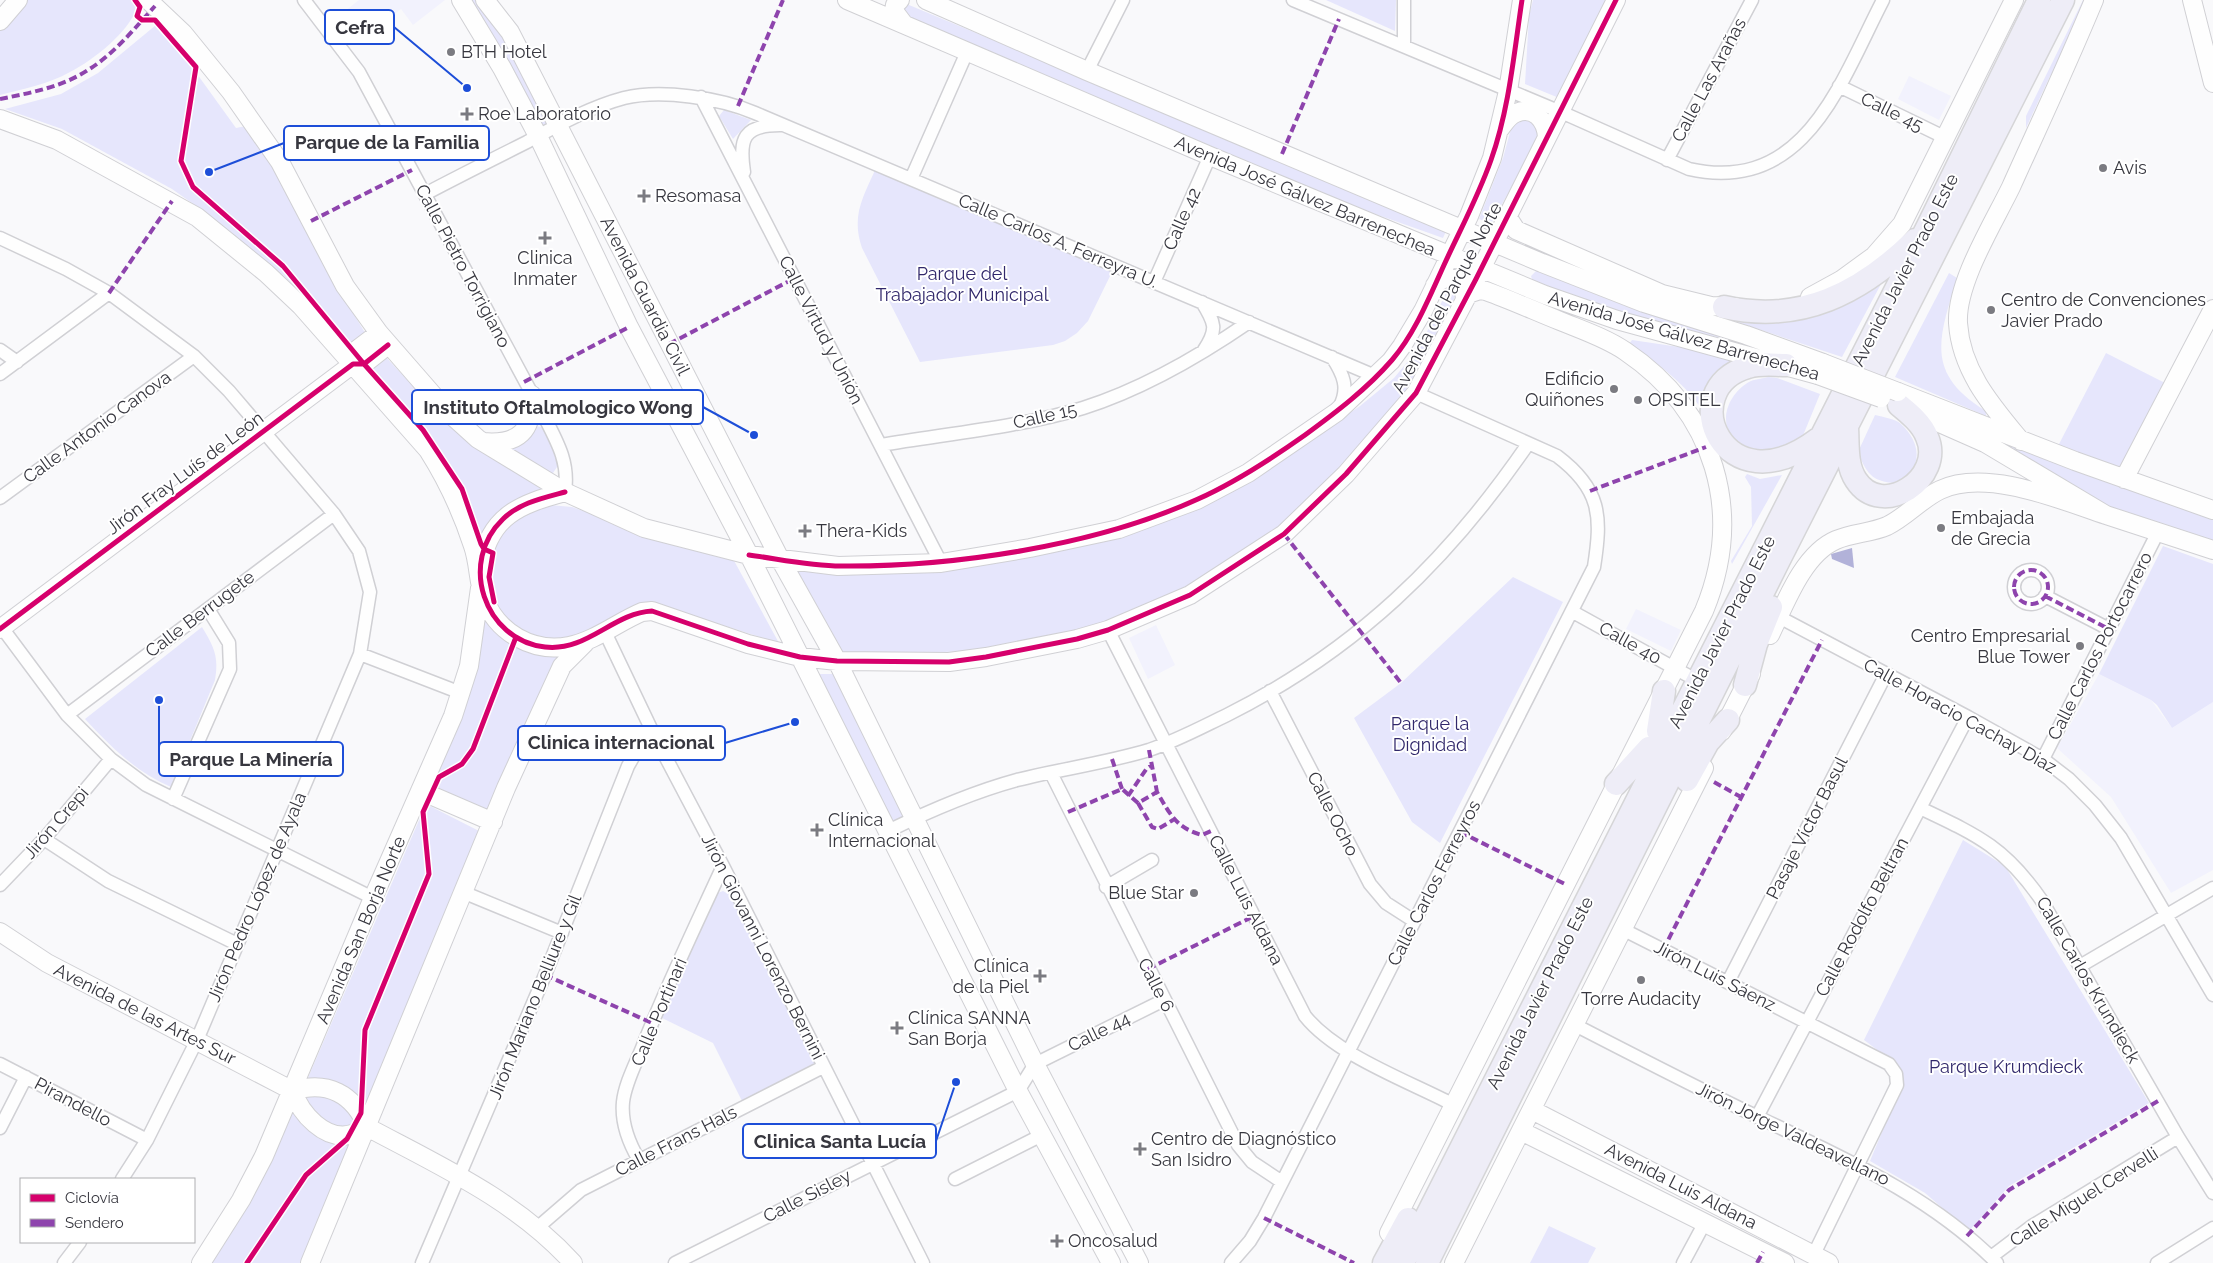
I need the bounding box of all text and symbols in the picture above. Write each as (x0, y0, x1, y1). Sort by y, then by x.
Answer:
callout: Cefra (325, 10, 394, 44)
street label: Calle Las Arañas (1667, 14, 1750, 145)
text: Cefra (335, 16, 385, 38)
place label: BTH Hotel (461, 41, 547, 62)
marker: BTH Hotel (445, 46, 457, 58)
street label: Calle 45 (1858, 87, 1927, 136)
place label: Roe Laboratorio (478, 103, 611, 124)
marker: Roe Laboratorio (460, 107, 474, 121)
callout: Parque de la Familia (284, 126, 489, 160)
text: Parque de la Familia (295, 131, 479, 153)
street label: Avenida José Gálvez Barrenechea (1172, 131, 1439, 260)
place label: Avis (2113, 157, 2147, 178)
marker: Avis (2097, 162, 2109, 174)
street label: Avenida Javier Prado Este (1847, 170, 1963, 370)
street label: Calle Pietro Torrigiano (411, 181, 516, 351)
street label: Calle 42 (1158, 184, 1205, 253)
place label: Resomasa (655, 185, 741, 206)
marker: Resomasa (637, 189, 651, 203)
street label: Calle Carlos A. Ferreyra U. (955, 189, 1161, 292)
street label: Avenida del Parque Norte (1387, 198, 1506, 397)
street label: Avenida Guardia Civil (596, 213, 695, 379)
marker: Clinica Inmater (538, 231, 552, 245)
place label: Clinica Inmater (513, 247, 578, 289)
street label: Calle Virtud y Unión (775, 252, 868, 408)
park label: Parque del Trabajador Municipal (875, 263, 1049, 305)
street label: Avenida José Gálvez Barrenechea (1546, 287, 1822, 384)
place label: Centro de Convenciones Javier Prado (2001, 289, 2206, 331)
marker: Centro de Convenciones Javier Prado (1985, 304, 1997, 316)
street label: Calle Antonio Canova (19, 366, 175, 487)
place label: Edificio Quiñones (1525, 368, 1604, 410)
marker: Edificio Quiñones (1608, 383, 1620, 395)
place label: OPSITEL (1648, 389, 1721, 410)
callout: Instituto Oftalmologico Wong (412, 390, 703, 424)
marker: OPSITEL (1632, 394, 1644, 406)
text: Instituto Oftalmologico Wong (423, 396, 693, 418)
street label: Calle 15 (1011, 398, 1079, 433)
street label: Jirón Fray Luís de León (102, 407, 267, 538)
place label: Embajada de Grecia (1951, 507, 2034, 549)
place label: Thera-Kids (816, 520, 907, 541)
marker: Embajada de Grecia (1935, 522, 1947, 534)
marker: Thera-Kids (798, 524, 812, 538)
street label: Avenida Javier Prado Este (1664, 532, 1780, 732)
street label: Calle Carlos Portocarrero (2043, 548, 2156, 743)
street label: Calle Berrugete (141, 566, 259, 661)
street label: Calle 40 (1595, 617, 1665, 668)
place label: Centro Empresarial Blue Tower (1911, 625, 2071, 667)
marker: Centro Empresarial Blue Tower (2074, 640, 2086, 652)
street label: Calle Horacio Cachay Diaz (1860, 654, 2061, 778)
park label: Parque la Dignidad (1391, 713, 1469, 755)
callout: Clinica internacional (518, 726, 725, 760)
text: Clinica internacional (528, 731, 715, 753)
callout: Parque La Minería (159, 742, 343, 776)
text: Parque La Minería (169, 748, 333, 770)
street label: Pasaje Víctor Basul (1762, 753, 1852, 903)
street label: Calle Ocho (1303, 768, 1364, 860)
street label: Jirón Crepi (19, 782, 93, 863)
street label: Jirón Pedro López de Ayala (203, 789, 310, 1005)
street label: Calle Carlos Ferreyros (1383, 796, 1485, 969)
place label: Clínica Internacional (828, 809, 936, 851)
marker: Clínica Internacional (810, 823, 824, 837)
street label: Jirón Giovanni Lorenzo Bernini (697, 831, 830, 1063)
street label: Calle Luis Aldana (1205, 831, 1288, 968)
street label: Avenida San Borja Norte (311, 832, 410, 1027)
street label: Calle Rodolfo Beltran (1811, 834, 1912, 1000)
place label: Blue Star (1108, 882, 1185, 903)
marker: Blue Star (1188, 887, 1200, 899)
street label: Jirón Mariano Belliure y Gil (484, 891, 585, 1102)
street label: Avenida Javier Prado Este (1482, 893, 1598, 1093)
street label: Calle Carlos Krundieck (2032, 893, 2145, 1067)
street label: Jirón Luis Sáenz (1651, 936, 1780, 1015)
street label: Calle Portinari (626, 954, 691, 1069)
street label: Calle 6 (1134, 954, 1179, 1015)
place label: Clínica de la Piel (953, 955, 1029, 997)
street label: Avenida de las Artes Sur (51, 958, 240, 1069)
marker: Clínica de la Piel (1033, 969, 1047, 983)
marker: Torre Audacity (1635, 974, 1647, 986)
place label: Torre Audacity (1581, 988, 1701, 1009)
place label: Clínica SANNA San Borja (908, 1007, 1031, 1049)
street label: Calle 44 (1064, 1007, 1134, 1056)
marker: Clínica SANNA San Borja (890, 1021, 904, 1035)
park label: Parque Krumdieck (1929, 1056, 2084, 1077)
street label: Pirandello (31, 1073, 115, 1131)
street label: Jirón Jorge Valdeavellano (1693, 1077, 1894, 1190)
street label: Calle Frans Hals (612, 1101, 740, 1180)
callout: Clinica Santa Lucía (743, 1124, 936, 1158)
place label: Centro de Diagnóstico San Isidro (1151, 1128, 1336, 1170)
text: Clinica Santa Lucía (754, 1130, 926, 1152)
street label: Avenida Luis Aldana (1602, 1138, 1761, 1233)
marker: Centro de Diagnóstico San Isidro (1133, 1142, 1147, 1156)
street label: Calle Miguel Cervelli (2006, 1142, 2162, 1251)
street label: Calle Sisley (759, 1164, 854, 1227)
legend (20, 1178, 195, 1243)
text: Ciclovía (65, 1189, 119, 1207)
text: Sendero (65, 1214, 124, 1232)
place label: Oncosalud (1068, 1230, 1158, 1251)
marker: Oncosalud (1050, 1234, 1064, 1248)

